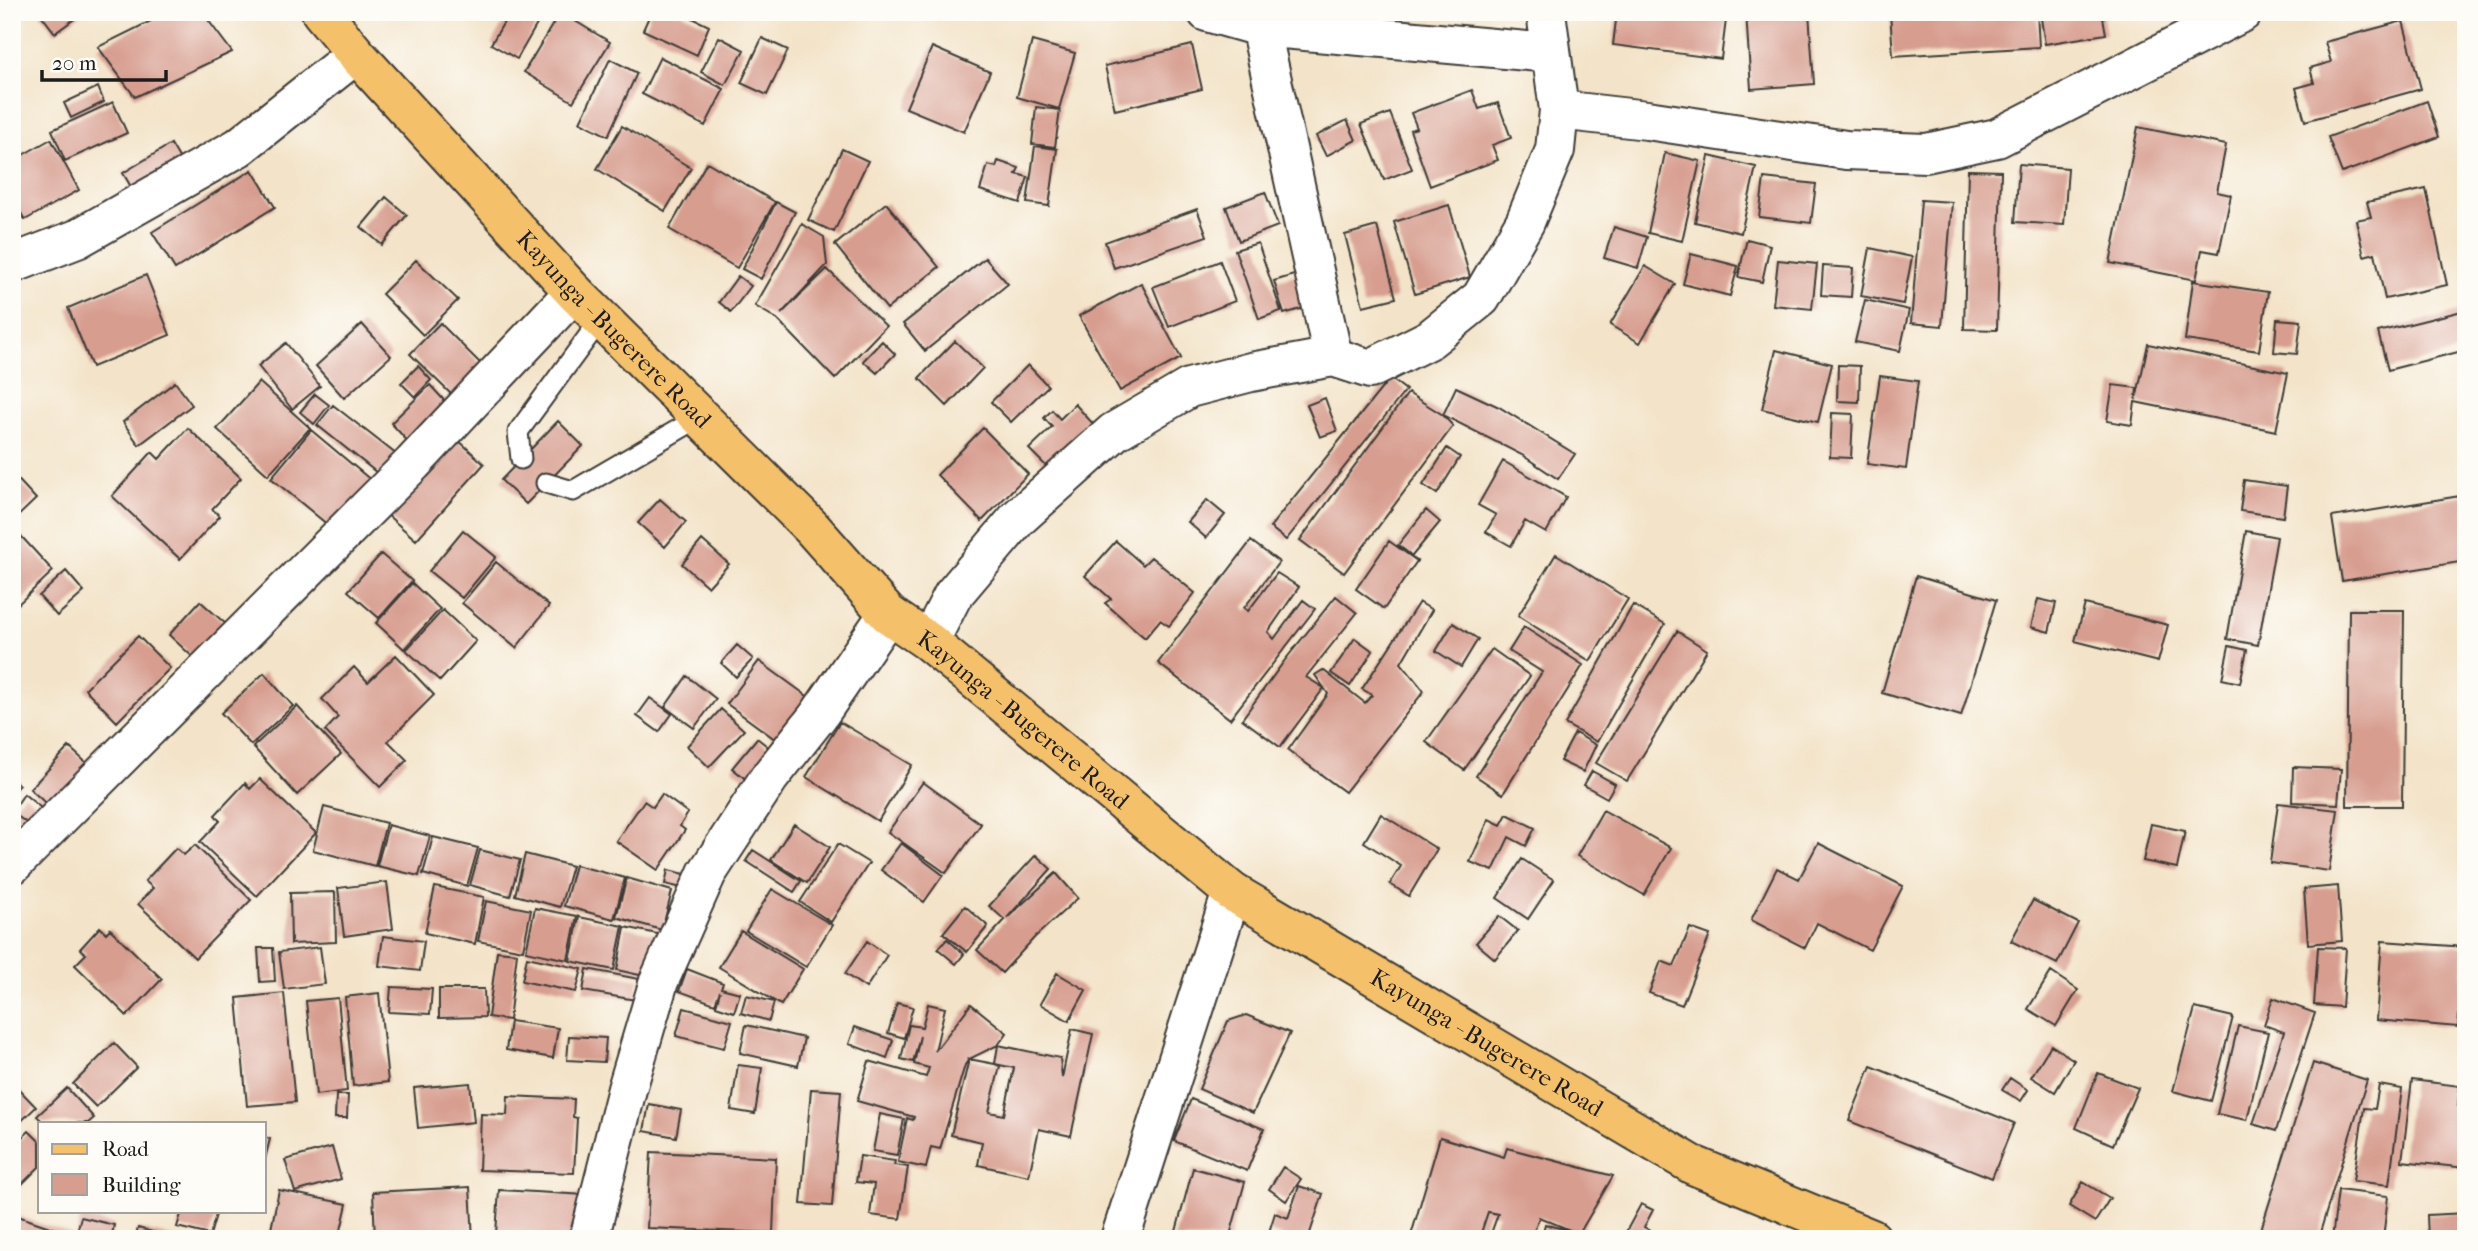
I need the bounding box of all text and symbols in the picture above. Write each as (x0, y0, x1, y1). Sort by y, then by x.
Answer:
scale bar (42, 38, 166, 82)
text: 20 m (52, 51, 97, 75)
street label: Kayunga - Bugerere Road (511, 225, 718, 435)
street label: Kayunga - Bugerere Road (912, 624, 1135, 816)
street label: Kayunga - Bugerere Road (1365, 963, 1609, 1123)
legend (38, 1122, 266, 1212)
text: Road (102, 1137, 149, 1161)
text: Building (102, 1173, 181, 1197)

